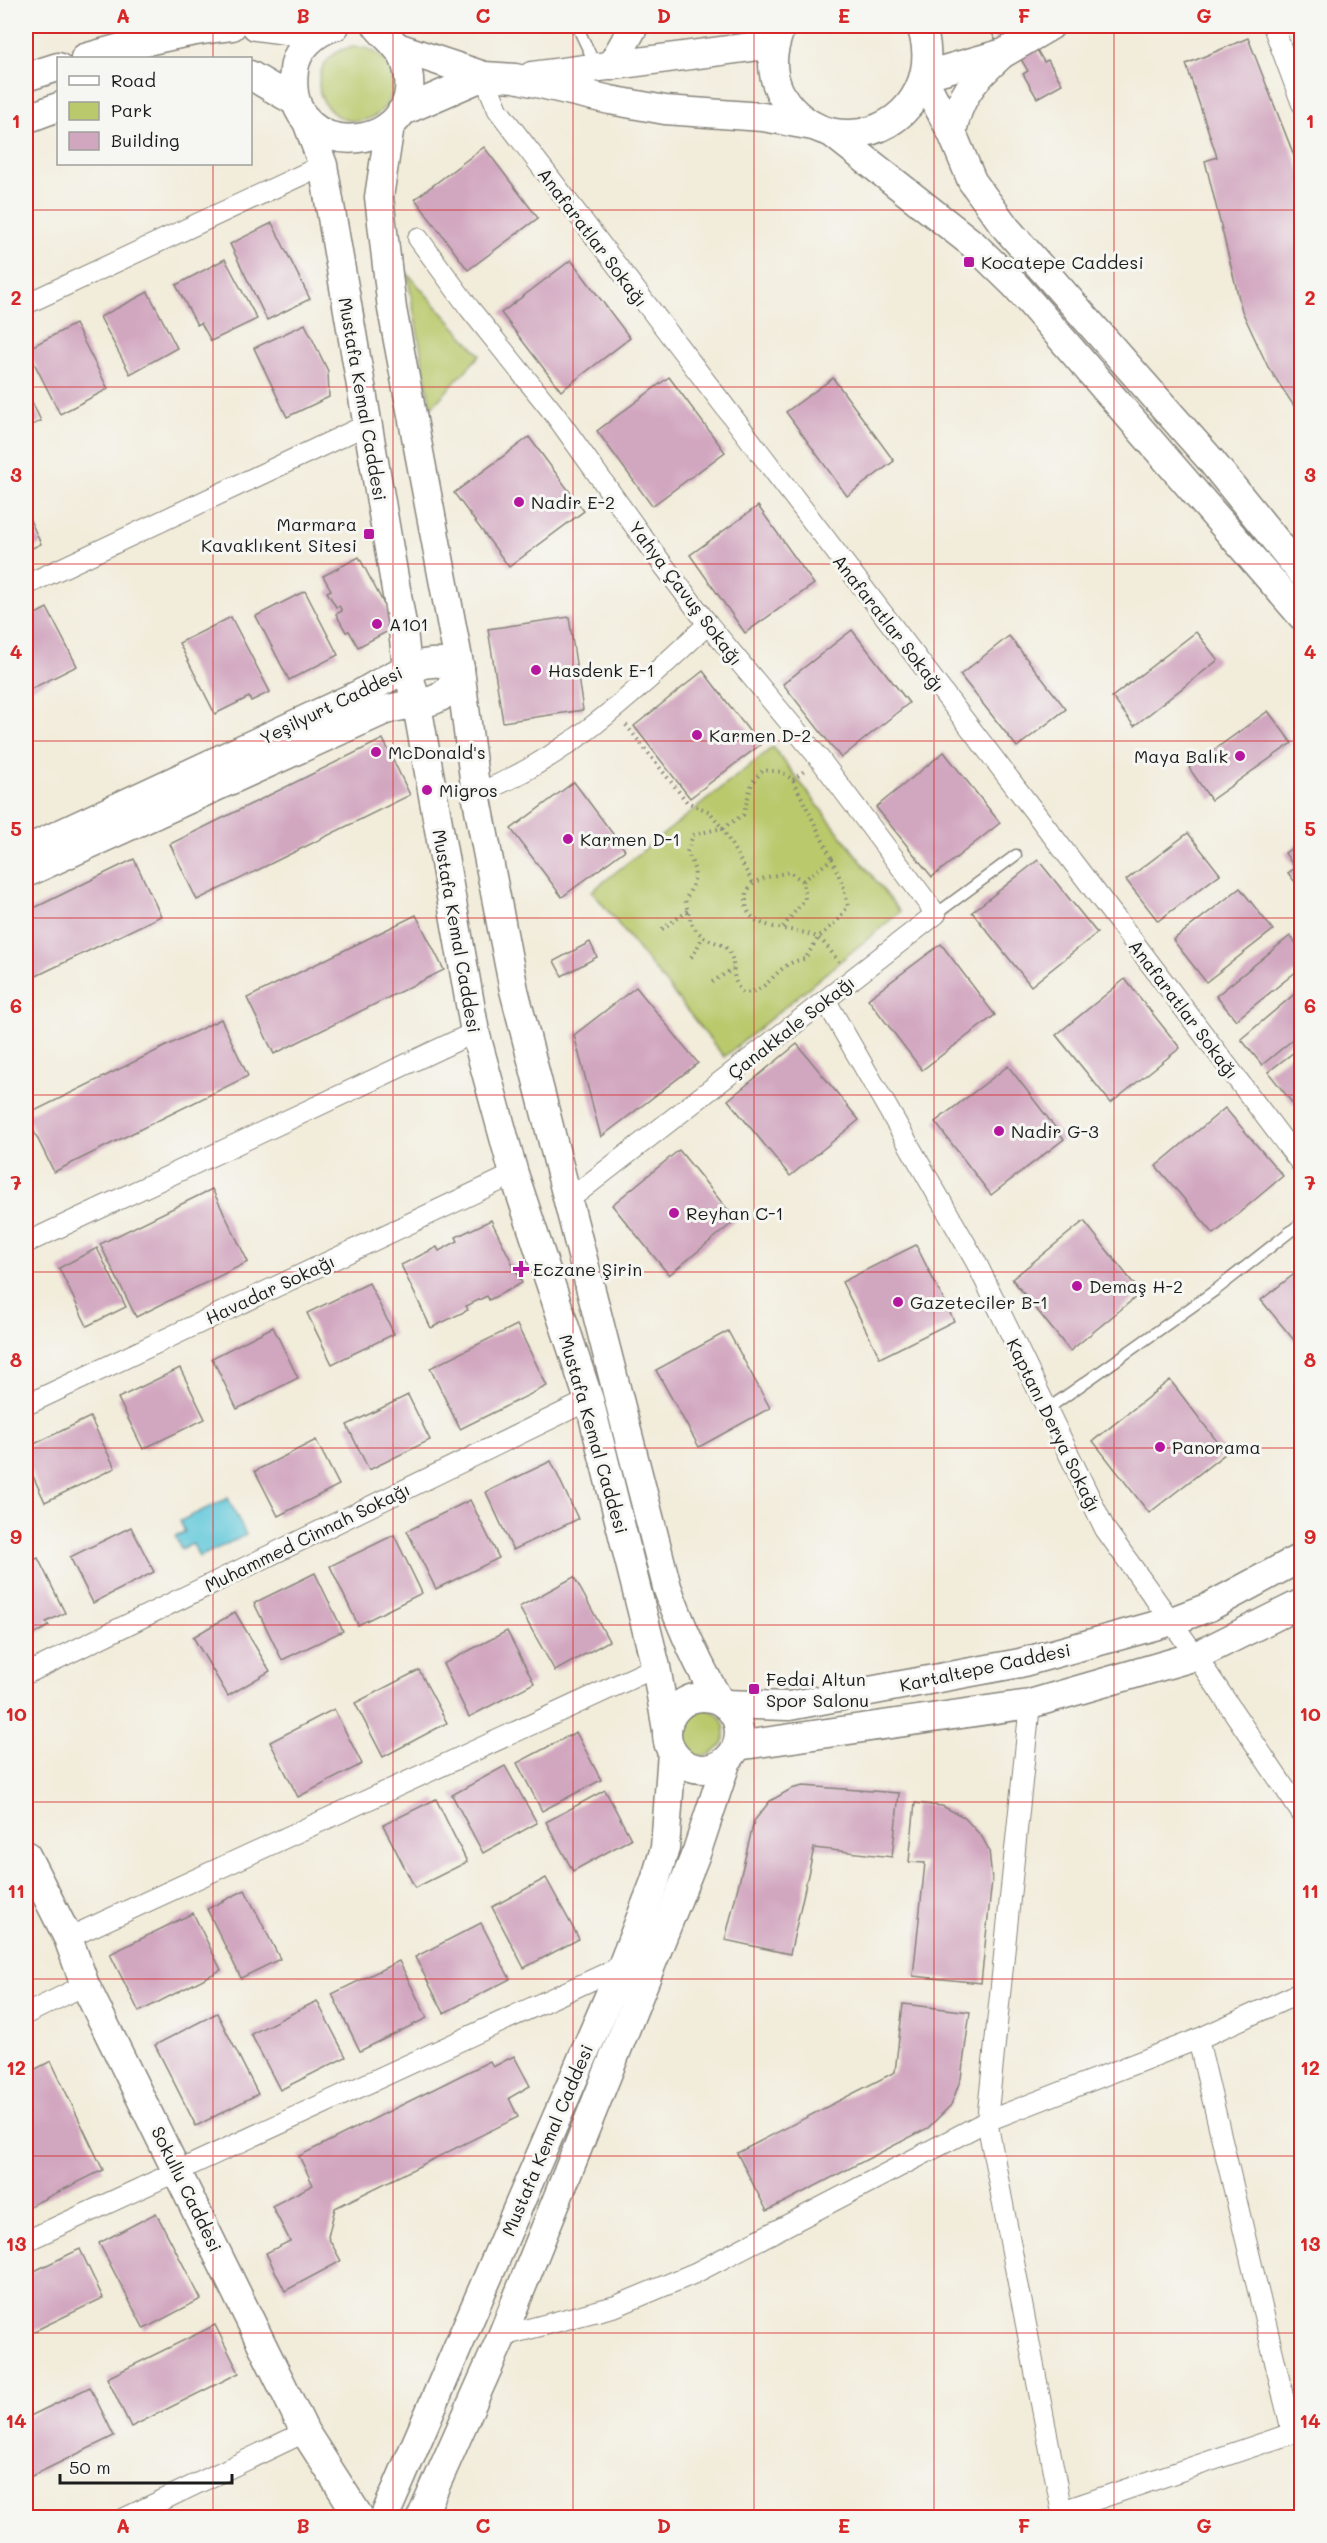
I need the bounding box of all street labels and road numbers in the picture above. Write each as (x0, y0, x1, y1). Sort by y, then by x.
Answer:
street label: Anafaratlar Sokağı (533, 163, 653, 311)
street label: Mustafa Kemal Caddesi (333, 295, 393, 503)
street label: Yahya Çavuş Sokağı (624, 516, 748, 670)
street label: Anafaratlar Sokağı (828, 549, 950, 697)
street label: Yeşilyurt Caddesi (256, 660, 406, 750)
street label: Mustafa Kemal Caddesi (427, 827, 487, 1035)
street label: Anafaratlar Sokağı (1124, 935, 1244, 1083)
street label: Çanakkale Sokağı (723, 970, 859, 1084)
street label: Havadar Sokağı (202, 1249, 338, 1329)
street label: Mustafa Kemal Caddesi (554, 1332, 634, 1536)
street label: Kaptanı Derya Sokağı (1001, 1334, 1107, 1516)
street label: Muhammed Cinnah Sokağı (200, 1477, 414, 1597)
street label: Kartaltepe Caddesi (897, 1637, 1073, 1697)
street label: Mustafa Kemal Caddesi (496, 2040, 598, 2240)
street label: Sokullu Caddesi (146, 2122, 228, 2256)

